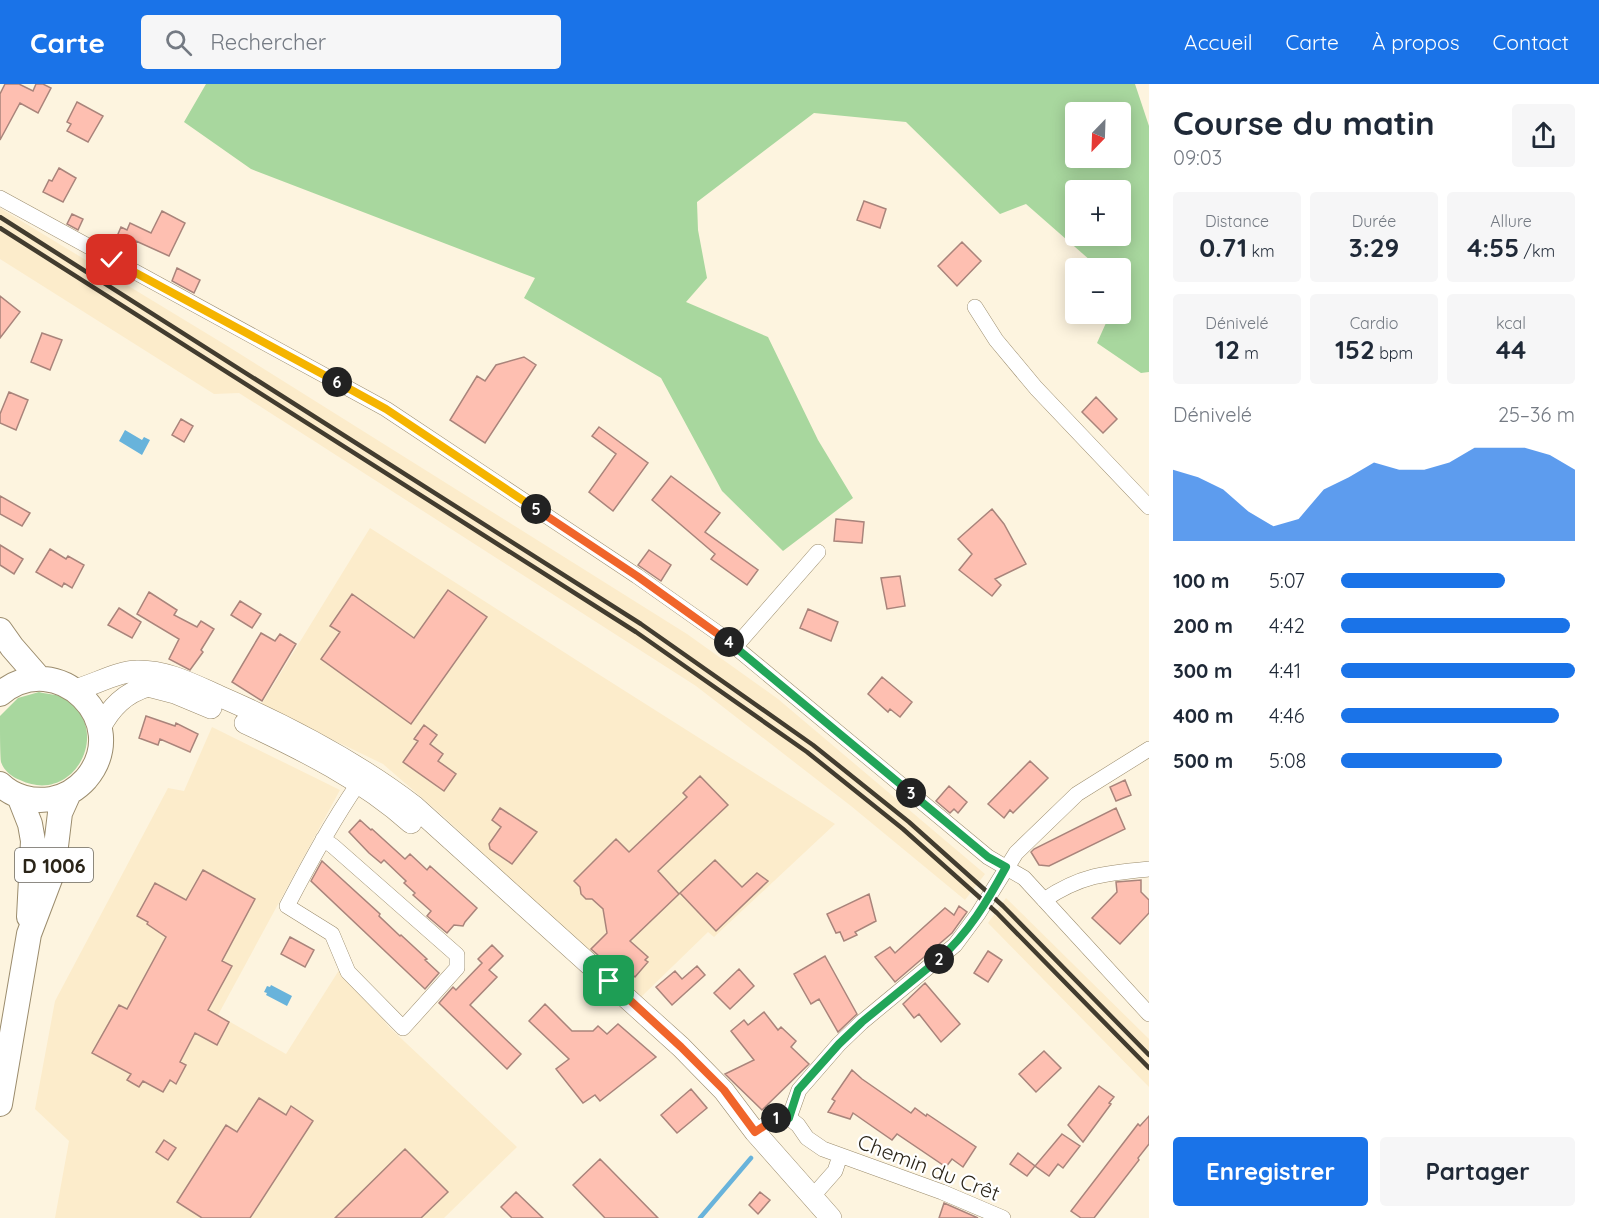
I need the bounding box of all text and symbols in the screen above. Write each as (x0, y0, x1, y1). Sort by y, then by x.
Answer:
search box (141, 15, 561, 69)
text: Carte (30, 25, 105, 60)
icon: search (162, 26, 195, 59)
text: Rechercher (210, 28, 326, 56)
text: Accueil (1184, 29, 1253, 55)
text: Carte (1286, 29, 1339, 55)
text: À propos (1372, 29, 1460, 55)
text: Contact (1493, 29, 1569, 55)
north arrow (1065, 102, 1131, 168)
map controls (1065, 102, 1131, 324)
text: Course du matin (1173, 102, 1435, 143)
button: share (1512, 104, 1575, 167)
text: 09:03 (1173, 145, 1222, 170)
button: + (1065, 180, 1131, 246)
text: Distance (1205, 211, 1269, 231)
text: Durée (1352, 211, 1396, 231)
text: Allure (1490, 211, 1532, 231)
text: 0.71 (1199, 231, 1247, 264)
text: 3:29 (1349, 231, 1399, 264)
text: 4:55 (1467, 231, 1519, 264)
pin (86, 234, 137, 285)
text: km (1247, 241, 1275, 261)
text: /km (1519, 241, 1555, 261)
icon: check (95, 243, 128, 276)
button: − (1065, 258, 1131, 324)
text: Dénivelé (1205, 313, 1269, 333)
text: Cardio (1350, 313, 1398, 333)
text: kcal (1496, 313, 1526, 333)
text: 12 (1215, 333, 1240, 366)
text: 152 (1335, 333, 1375, 366)
text: 44 (1496, 333, 1526, 366)
text: m (1240, 343, 1259, 363)
text: bpm (1375, 343, 1413, 363)
pin: 6 (322, 367, 352, 397)
text: 6 (333, 372, 341, 392)
text: Dénivelé (1173, 402, 1252, 427)
text: 25–36 m (1498, 402, 1575, 427)
pin: 5 (521, 494, 551, 524)
text: 5 (531, 499, 541, 519)
text: 100 m (1173, 568, 1229, 593)
text: 5:07 (1269, 568, 1305, 593)
text: 200 m (1173, 613, 1233, 638)
text: 4:42 (1269, 613, 1305, 638)
pin: 4 (714, 627, 744, 657)
text: 4 (724, 632, 734, 652)
text: 300 m (1173, 658, 1232, 683)
text: 4:41 (1269, 658, 1301, 683)
text: 400 m (1173, 703, 1233, 728)
text: 4:46 (1269, 703, 1305, 728)
text: 500 m (1173, 748, 1233, 773)
text: 5:08 (1269, 748, 1306, 773)
pin: 3 (896, 778, 926, 808)
text: 3 (907, 783, 915, 803)
road number: D 1006 (15, 848, 93, 882)
pin: 2 (924, 944, 954, 974)
text: 2 (934, 949, 944, 969)
pin (583, 955, 634, 1006)
icon: arrive (592, 964, 625, 997)
pin: 1 (761, 1103, 791, 1133)
text: 1 (773, 1108, 779, 1128)
street label: Chemin du Crêt (854, 1128, 1004, 1206)
button: Enregistrer (1173, 1137, 1368, 1206)
button: Partager (1380, 1137, 1575, 1206)

